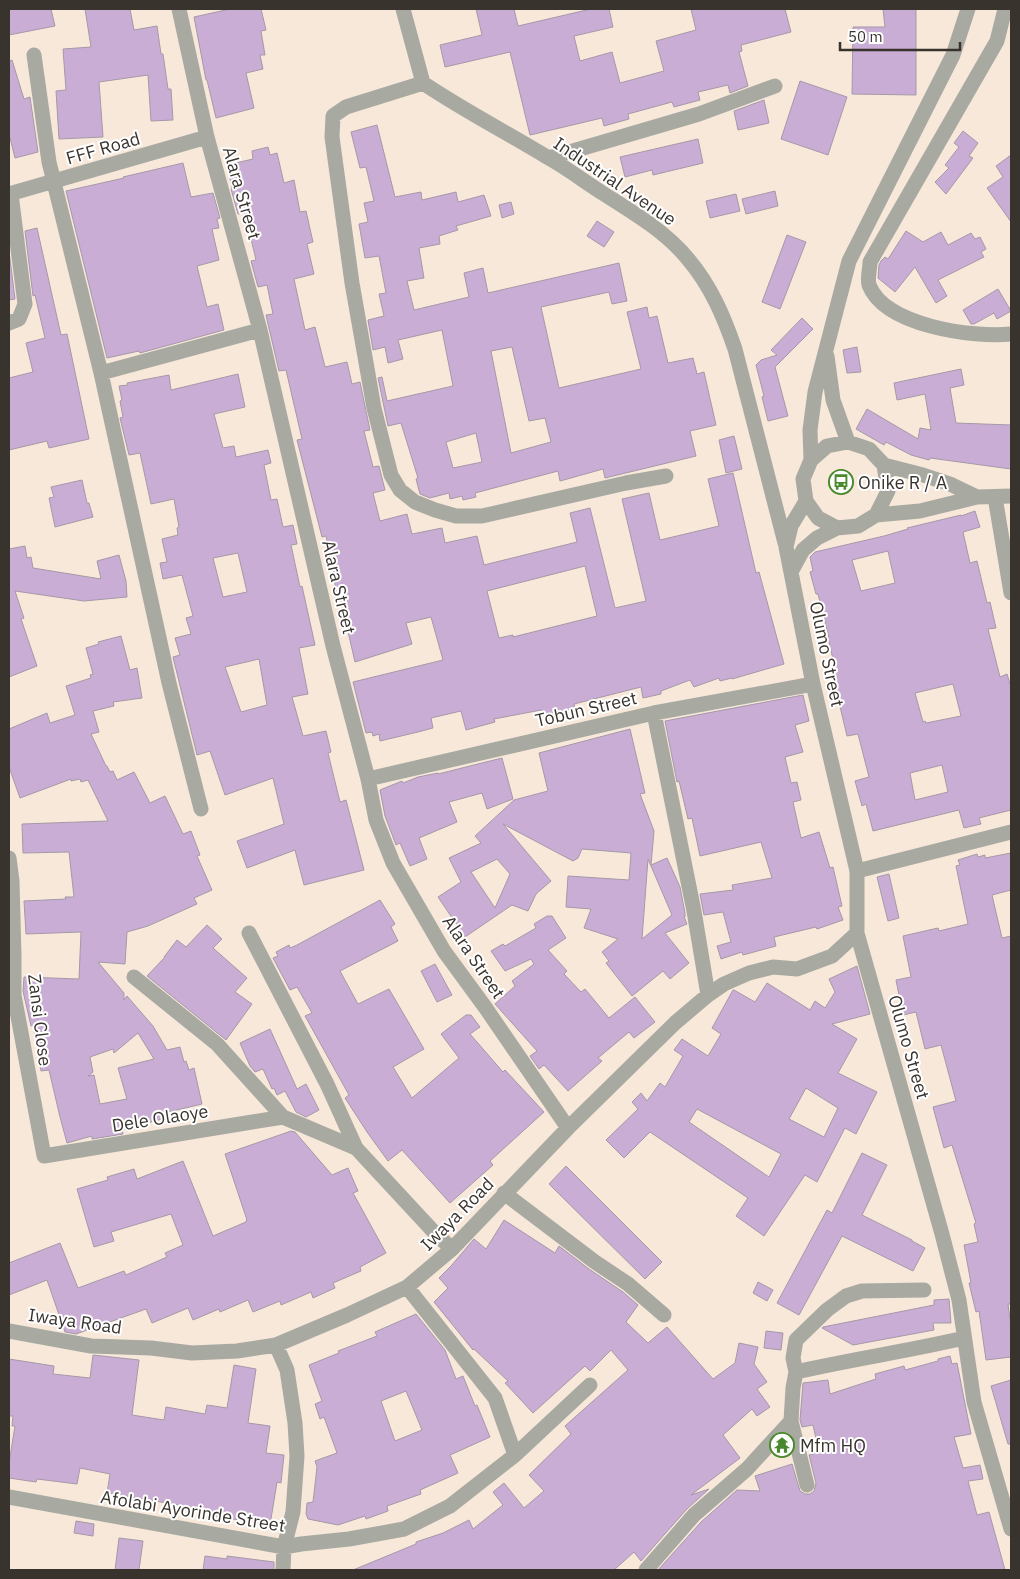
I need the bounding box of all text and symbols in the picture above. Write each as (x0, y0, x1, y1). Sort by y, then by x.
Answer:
scale bar (840, 20, 960, 52)
text: 50 m (848, 27, 883, 46)
street label: FFF Road (63, 126, 143, 170)
street label: Industrial Avenue (549, 131, 681, 231)
street label: Alara Street (218, 144, 266, 242)
bus stop icon: Onike R / A (828, 469, 854, 495)
place label: Onike R / A (858, 471, 948, 494)
street label: Alara Street (317, 538, 361, 636)
street label: Olumo Street (805, 599, 849, 709)
street label: Tobun Street (533, 686, 639, 732)
street label: Alara Street (438, 911, 510, 1003)
street label: Zansi Close (23, 973, 57, 1067)
street label: Olumo Street (883, 992, 935, 1102)
street label: Dele Olaoye (110, 1099, 210, 1137)
street label: Iwaya Road (416, 1173, 498, 1255)
street label: Iwaya Road (27, 1303, 123, 1339)
temple icon: Mfm HQ (769, 1432, 795, 1458)
place label: Mfm HQ (800, 1434, 866, 1457)
street label: Afolabi Ayorinde Street (99, 1485, 287, 1537)

